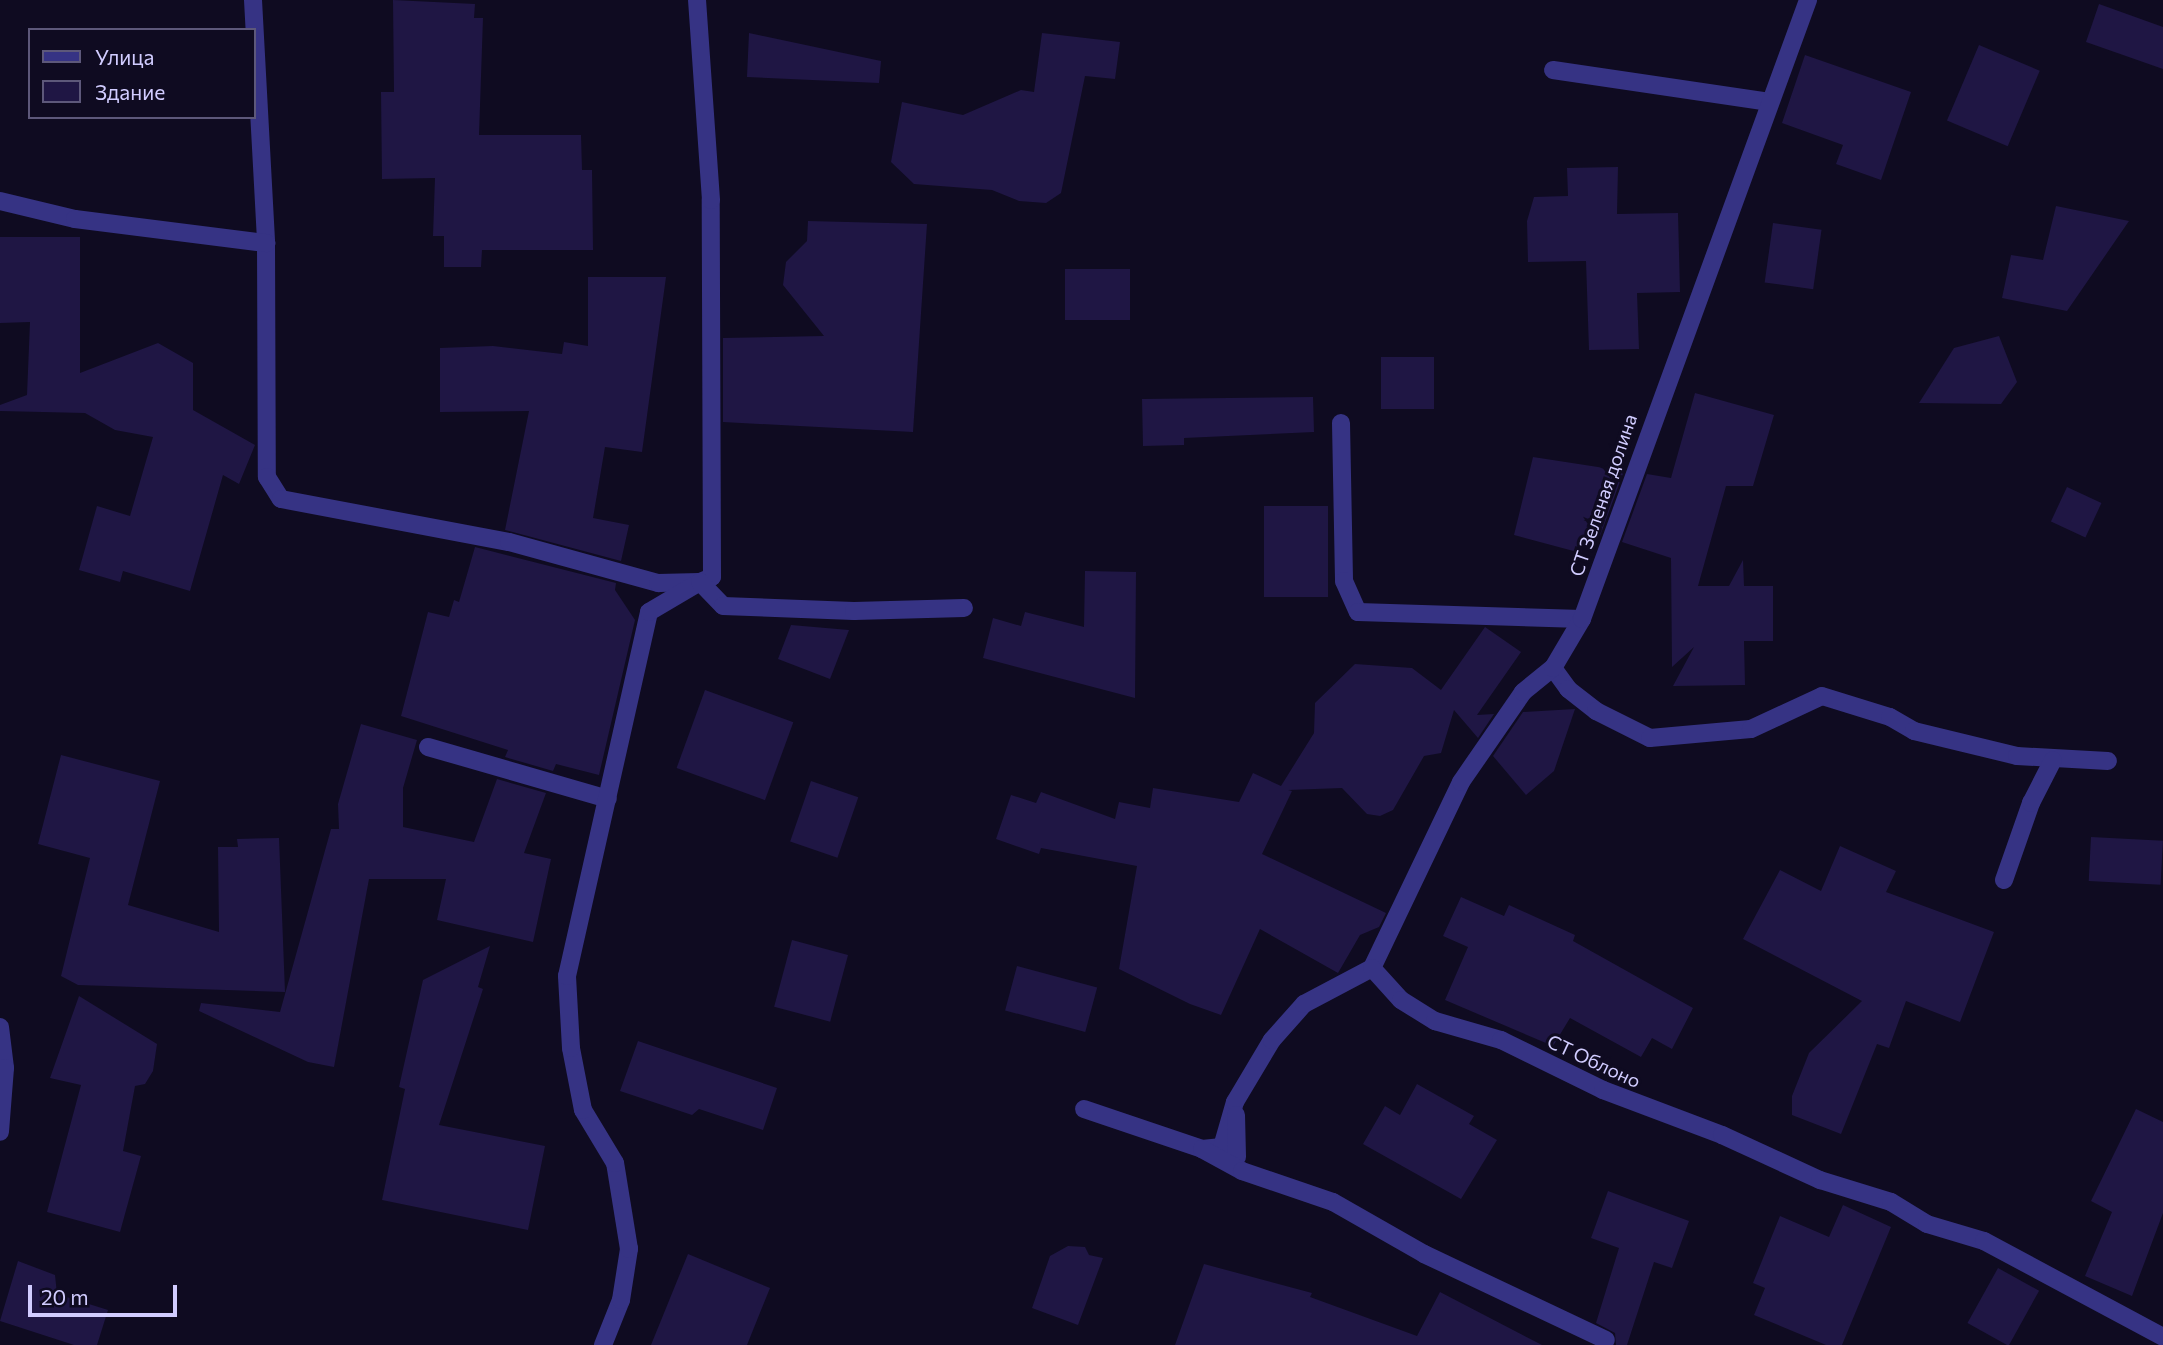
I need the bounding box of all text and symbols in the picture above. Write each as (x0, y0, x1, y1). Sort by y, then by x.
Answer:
legend (28, 28, 256, 119)
text: Улица (95, 44, 154, 69)
text: Здание (95, 79, 165, 104)
street label: СТ Зеленая долина (1565, 411, 1641, 579)
street label: СТ Облоно (1544, 1029, 1644, 1093)
scale bar (32, 1272, 180, 1316)
text: 20 m (41, 1284, 89, 1309)

